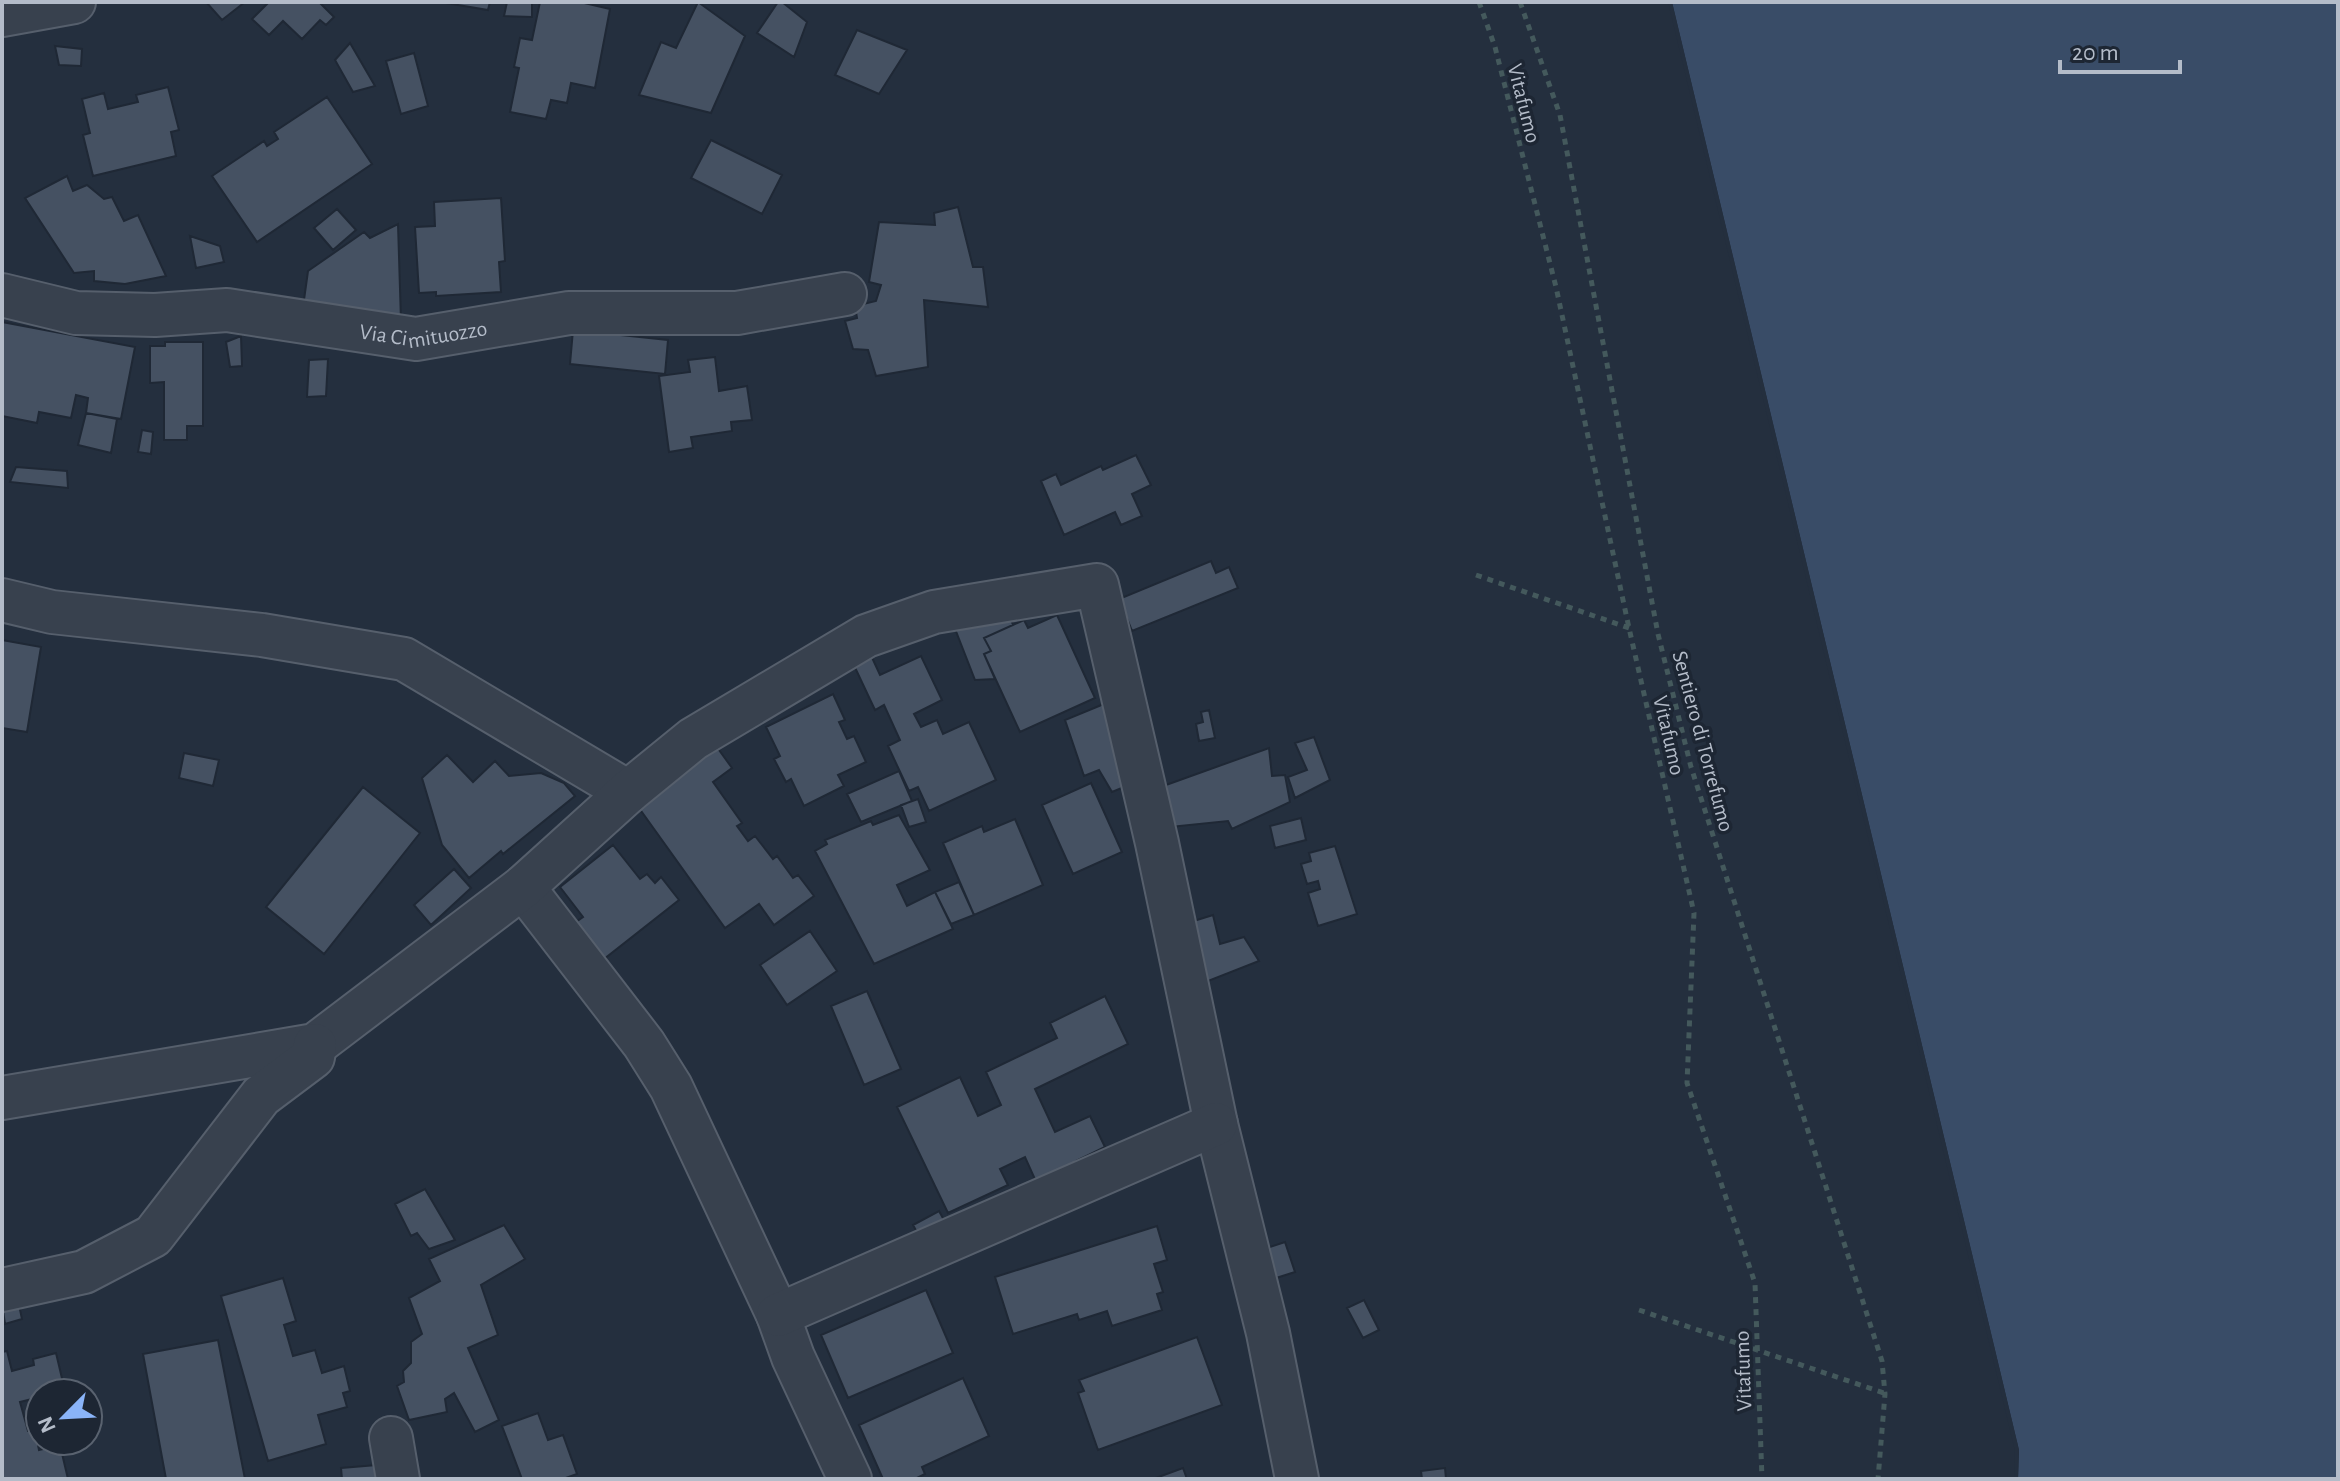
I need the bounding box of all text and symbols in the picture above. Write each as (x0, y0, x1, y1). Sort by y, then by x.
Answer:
scale bar (2060, 24, 2180, 74)
text: 20 m (2072, 41, 2119, 65)
street label: Vitafumo (1504, 61, 1544, 145)
street label: Via Cimituozzo (358, 317, 489, 352)
street label: Sentiero di Torrefumo (1668, 649, 1738, 834)
street label: Vitafumo (1649, 693, 1689, 777)
street label: Vitafumo (1731, 1330, 1755, 1412)
north arrow (24, 1377, 104, 1457)
text: N (33, 1413, 60, 1436)

